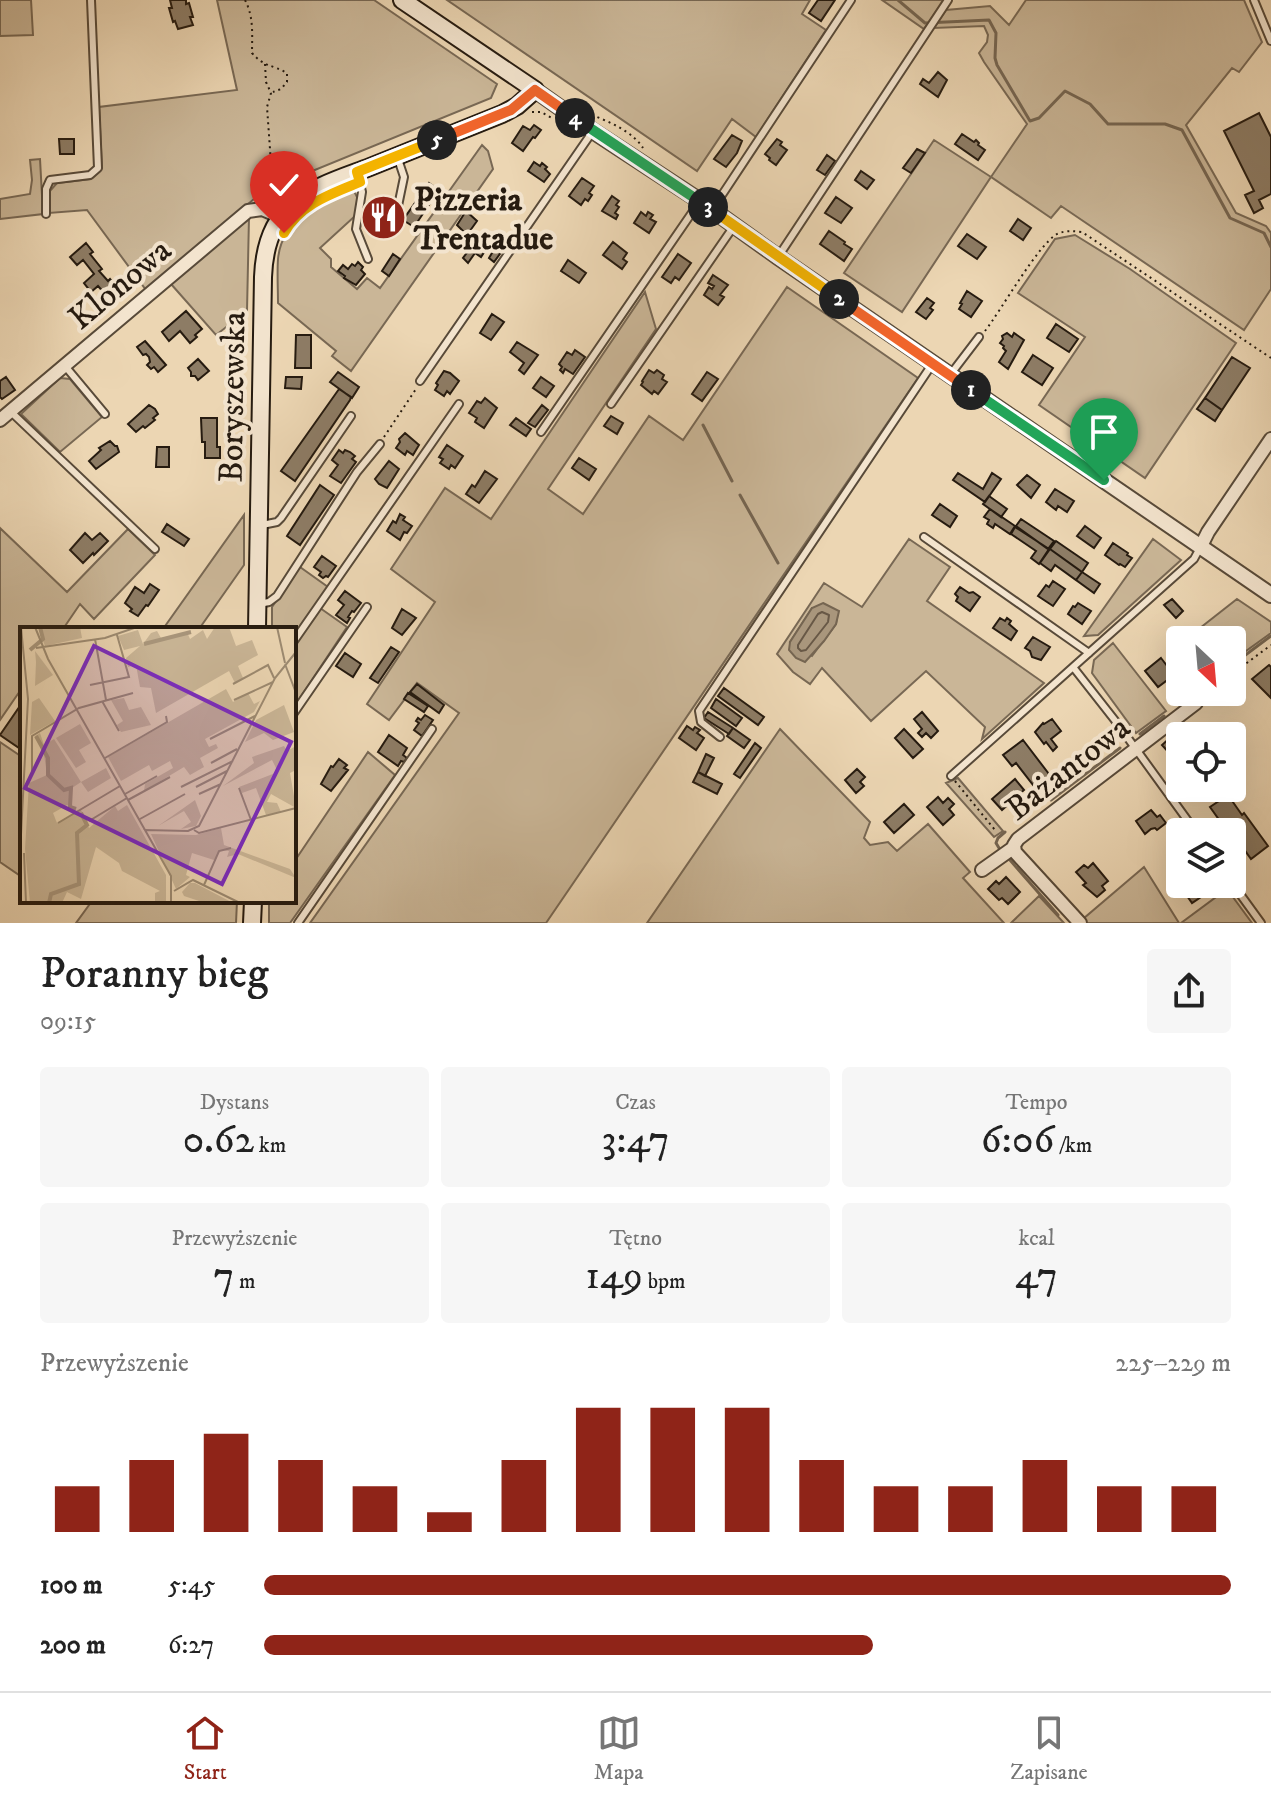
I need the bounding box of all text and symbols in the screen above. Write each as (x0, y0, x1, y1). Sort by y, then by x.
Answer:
pin: 4 (555, 98, 595, 138)
text: 4 (569, 104, 581, 131)
pin: 5 (417, 120, 457, 160)
text: 5 (432, 126, 442, 153)
pin (250, 151, 318, 233)
icon: check (262, 163, 306, 207)
place label: Pizzeria Trentadue (413, 179, 553, 260)
pin: 3 (688, 187, 728, 227)
text: 3 (704, 193, 712, 220)
restaurant icon: Pizzeria Trentadue (359, 194, 407, 242)
street label: Klonowa (61, 229, 180, 339)
pin: 2 (819, 279, 859, 319)
text: 2 (834, 285, 844, 312)
street label: Boryszewska (211, 311, 256, 483)
pin: 1 (951, 370, 991, 410)
text: 1 (967, 376, 975, 403)
pin (1070, 398, 1138, 480)
icon: arrive (1082, 410, 1126, 454)
north arrow (1166, 626, 1246, 706)
map controls (1166, 626, 1246, 898)
inset map (20, 627, 296, 903)
street label: Bażantowa (998, 707, 1139, 830)
button: locate (1166, 722, 1246, 802)
button: layers (1166, 818, 1246, 898)
text: Poranny bieg (40, 947, 269, 1002)
button: share (1147, 949, 1231, 1033)
text: 09:15 (40, 1005, 96, 1038)
text: Dystans (200, 1089, 269, 1116)
text: Czas (615, 1089, 656, 1116)
text: Tempo (1006, 1089, 1067, 1116)
text: 0.62 (183, 1116, 254, 1166)
text: 3:47 (601, 1116, 670, 1166)
text: 6:06 (981, 1116, 1054, 1166)
text: km (254, 1132, 286, 1159)
text: /km (1054, 1132, 1092, 1159)
text: Przewyższenie (172, 1225, 297, 1252)
text: Tętno (609, 1225, 662, 1252)
text: kcal (1018, 1225, 1055, 1252)
text: 7 (213, 1252, 234, 1302)
text: 149 (585, 1252, 643, 1302)
text: 47 (1015, 1252, 1058, 1302)
text: m (234, 1268, 256, 1295)
text: bpm (643, 1268, 686, 1295)
text: Przewyższenie (40, 1347, 189, 1380)
text: 225–229 m (1115, 1347, 1231, 1380)
text: 100 m (40, 1569, 103, 1602)
text: 5:45 (168, 1569, 215, 1602)
text: 200 m (40, 1629, 106, 1662)
text: 6:27 (168, 1629, 214, 1662)
tab: Start (183, 1711, 227, 1786)
tab: Mapa (594, 1711, 644, 1786)
tab: Zapisane (1010, 1711, 1088, 1786)

